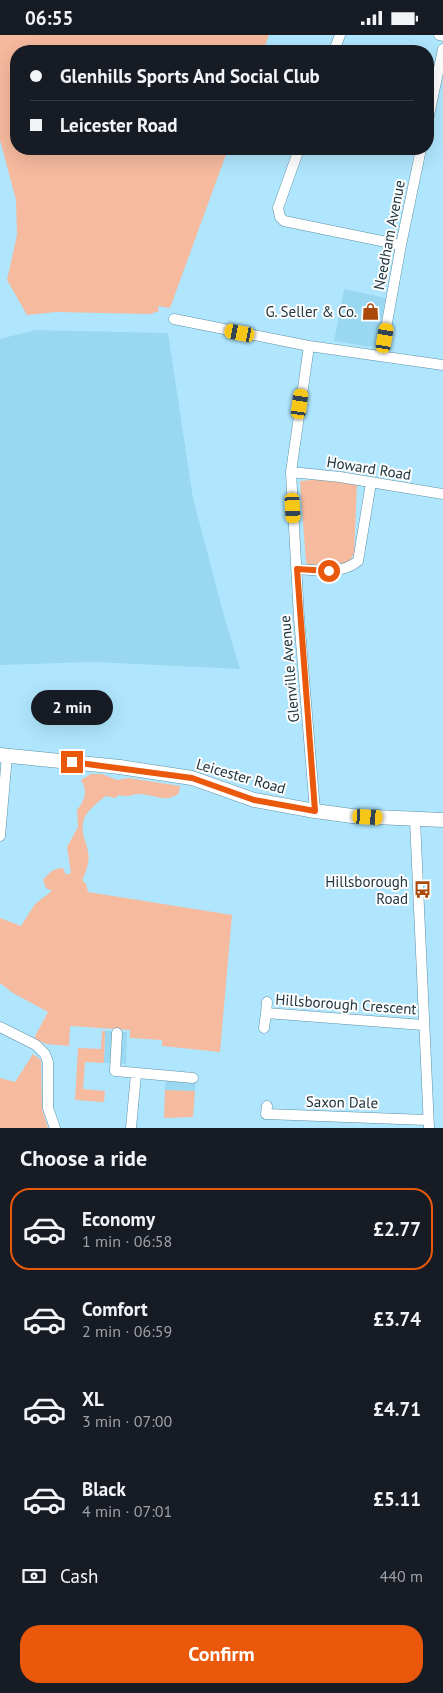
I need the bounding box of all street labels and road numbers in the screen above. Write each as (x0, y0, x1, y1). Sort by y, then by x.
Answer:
street label: Needham Avenue (369, 178, 409, 292)
street label: Howard Road (325, 452, 413, 484)
street label: Glenville Avenue (275, 615, 303, 723)
street label: Leicester Road (194, 754, 288, 798)
street label: Hillsborough Crescent (275, 990, 417, 1018)
street label: Saxon Dale (306, 1092, 378, 1112)

